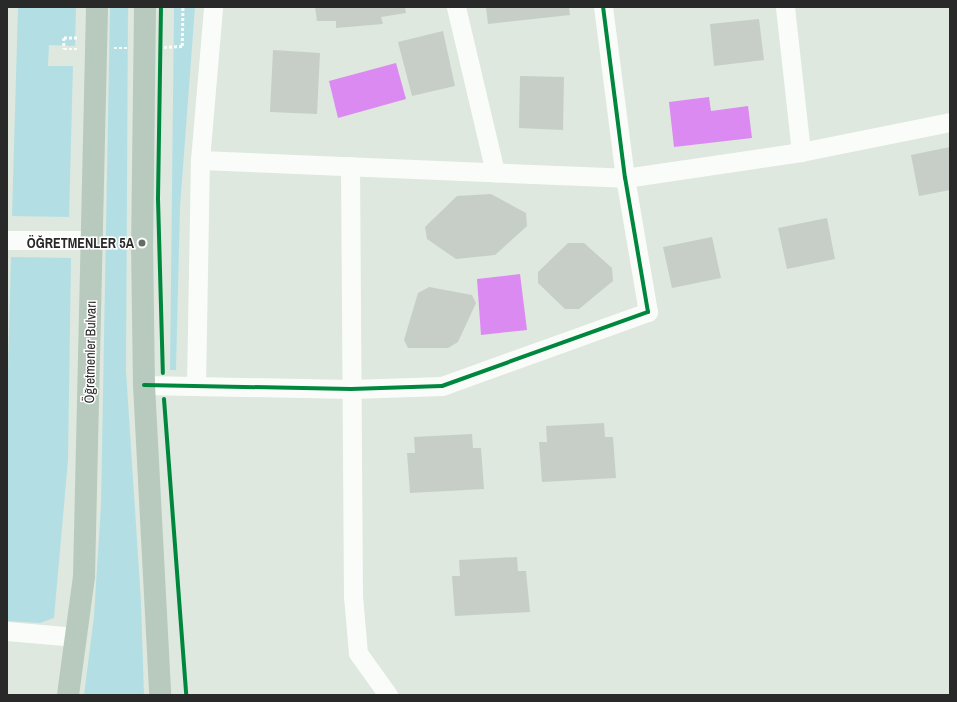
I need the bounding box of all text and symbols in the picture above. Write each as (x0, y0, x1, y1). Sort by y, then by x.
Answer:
place label: ÖĞRETMENLER 5A (27, 235, 134, 251)
marker: ÖĞRETMENLER 5A (137, 238, 147, 248)
street label: Öğretmenler Bulvarı (81, 301, 99, 403)

